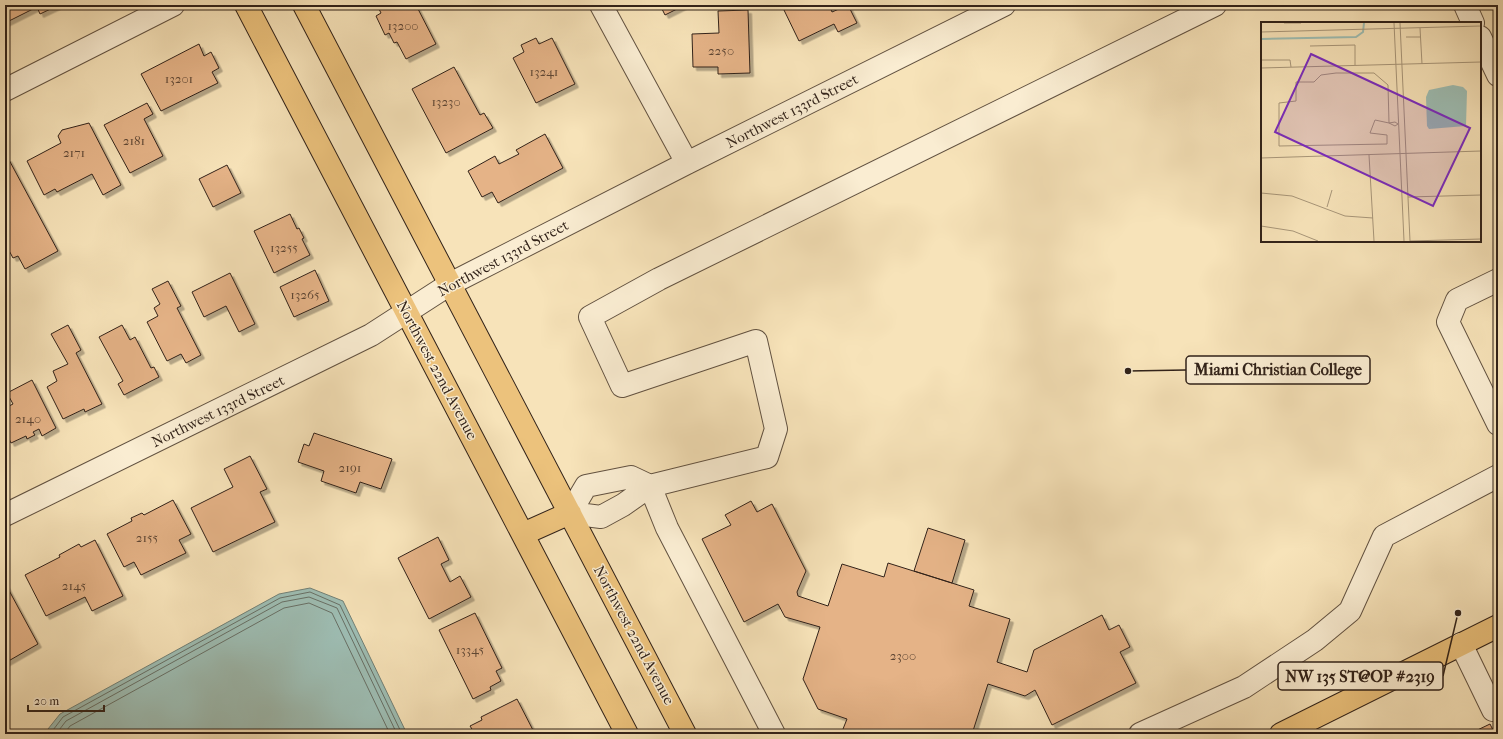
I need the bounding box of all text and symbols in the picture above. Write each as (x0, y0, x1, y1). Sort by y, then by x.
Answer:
house number: 13200 (387, 18, 419, 33)
inset map (1261, 22, 1481, 242)
house number: 2250 (708, 43, 734, 58)
house number: 13241 (530, 64, 558, 79)
street label: Northwest 133rd Street (723, 70, 862, 152)
house number: 13201 (165, 71, 193, 86)
house number: 13230 (431, 94, 461, 109)
house number: 2181 (123, 133, 145, 148)
house number: 2171 (63, 145, 85, 160)
street label: Northwest 133rd Street (434, 216, 572, 300)
house number: 13255 (270, 240, 298, 255)
house number: 13265 (290, 287, 320, 302)
street label: Northwest 22nd Avenue (393, 297, 482, 443)
callout: Miami Christian College (1186, 356, 1370, 384)
text: Miami Christian College (1193, 360, 1362, 380)
street label: Northwest 133rd Street (149, 371, 288, 451)
house number: 2140 (15, 411, 41, 426)
house number: 2191 (339, 460, 361, 475)
house number: 2155 (136, 530, 159, 545)
street label: Northwest 22nd Avenue (590, 562, 679, 708)
house number: 2145 (62, 578, 87, 593)
house number: 13345 (456, 642, 485, 657)
house number: 2300 (890, 648, 916, 663)
callout: NW 135 ST@OP #2319 (1278, 662, 1443, 690)
text: NW 135 ST@OP #2319 (1285, 667, 1435, 687)
scale bar (28, 687, 104, 713)
text: 20 m (34, 694, 59, 708)

